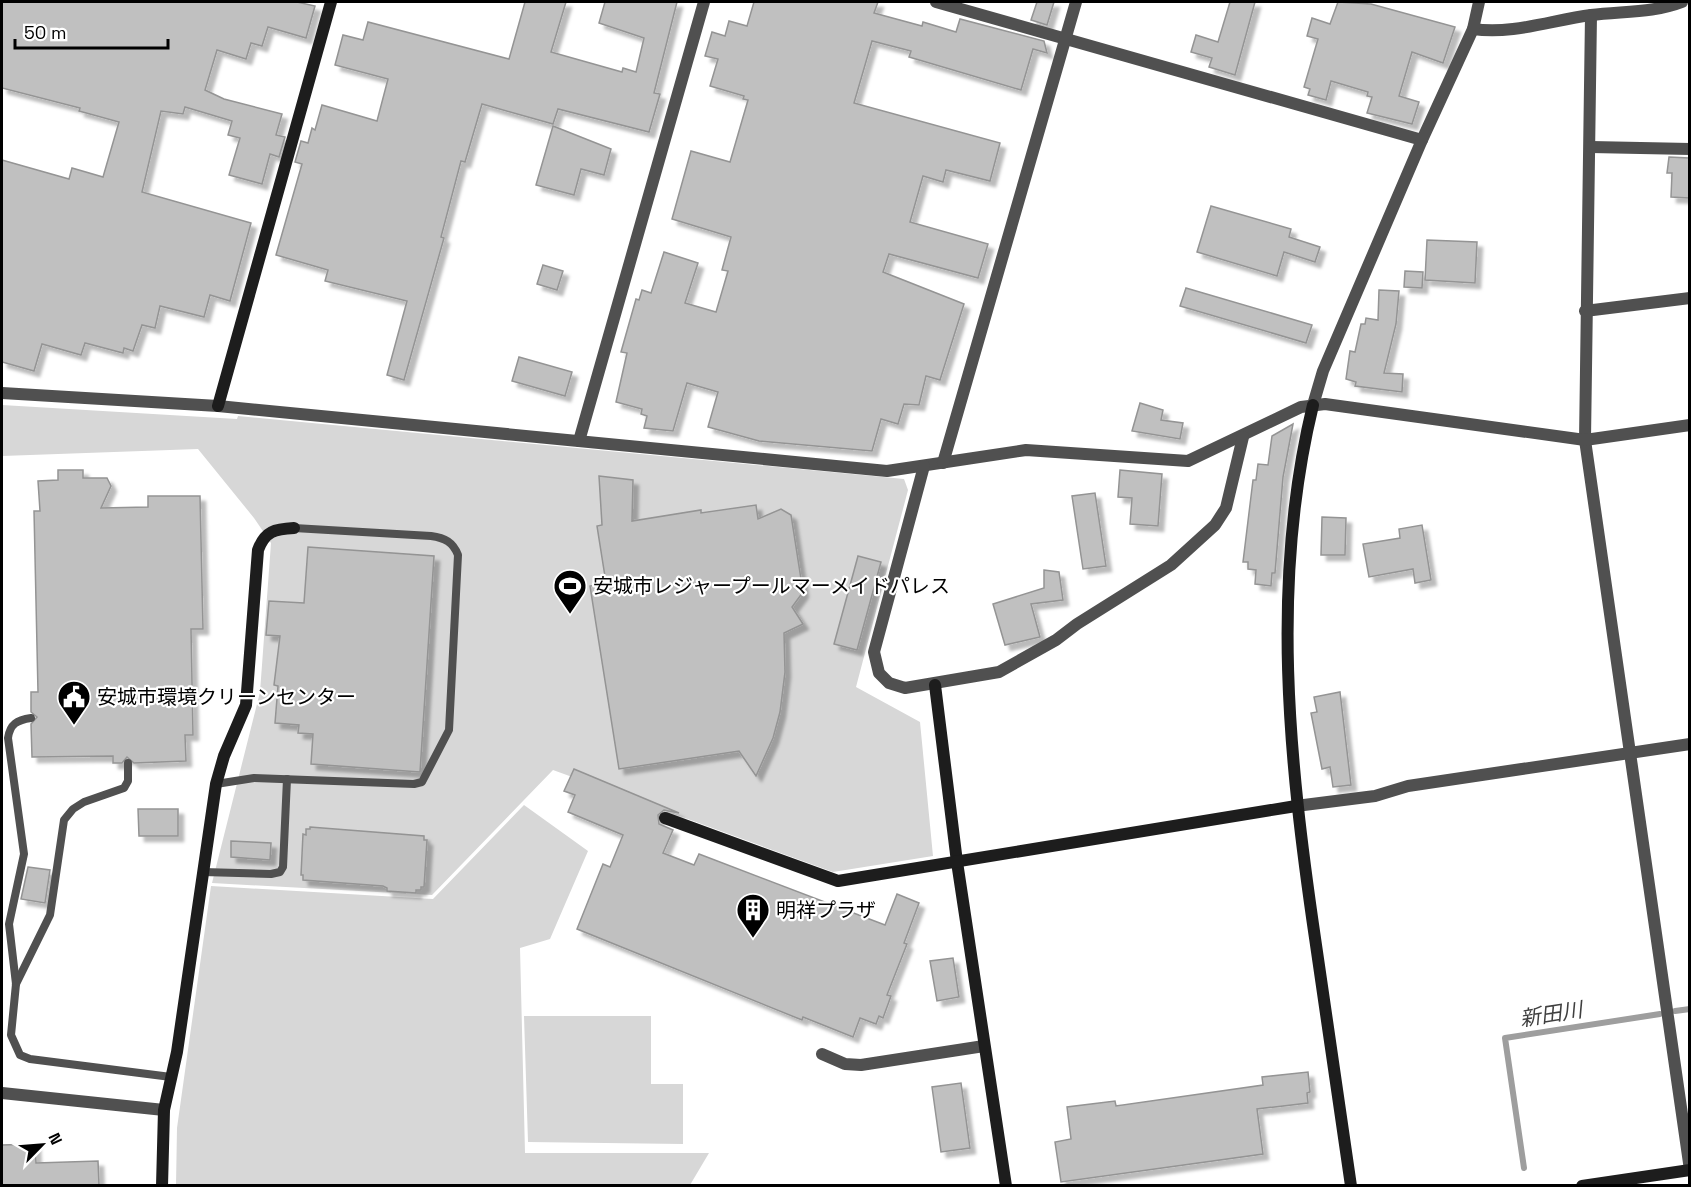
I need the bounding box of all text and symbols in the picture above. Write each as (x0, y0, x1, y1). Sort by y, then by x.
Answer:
scale bar (15, 12, 168, 50)
text: 50 m (24, 21, 66, 44)
sports icon: 安城市レジャープールマーメイドパレス (552, 568, 588, 615)
place label: 安城市レジャープールマーメイドパレス (593, 573, 950, 599)
public building icon: 安城市環境クリーンセンター (56, 679, 92, 726)
place label: 安城市環境クリーンセンター (97, 684, 356, 710)
building icon: 明祥プラザ (735, 892, 771, 939)
place label: 明祥プラザ (776, 897, 876, 923)
water label: 新田川 (1518, 995, 1586, 1032)
north arrow (12, 1115, 72, 1175)
text: N (43, 1130, 67, 1148)

